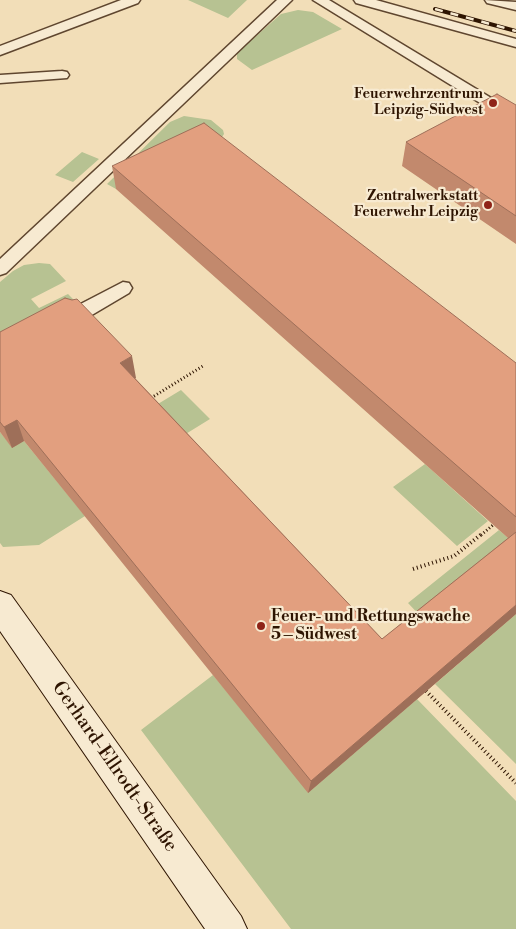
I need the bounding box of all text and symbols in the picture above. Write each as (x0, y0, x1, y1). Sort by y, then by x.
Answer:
place label: Feuerwehrzentrum Leipzig-Südwest (354, 87, 483, 120)
marker: Feuerwehrzentrum Leipzig-Südwest (487, 97, 499, 109)
place label: Zentralwerkstatt Feuerwehr Leipzig (354, 189, 478, 222)
marker: Zentralwerkstatt Feuerwehr Leipzig (482, 199, 494, 211)
place label: Feuer- und Rettungswache 5 – Südwest (271, 607, 470, 645)
marker: Feuer- und Rettungswache 5 – Südwest (255, 620, 267, 632)
street label: Gerhard-Ellrodt-Straße (46, 677, 182, 857)

